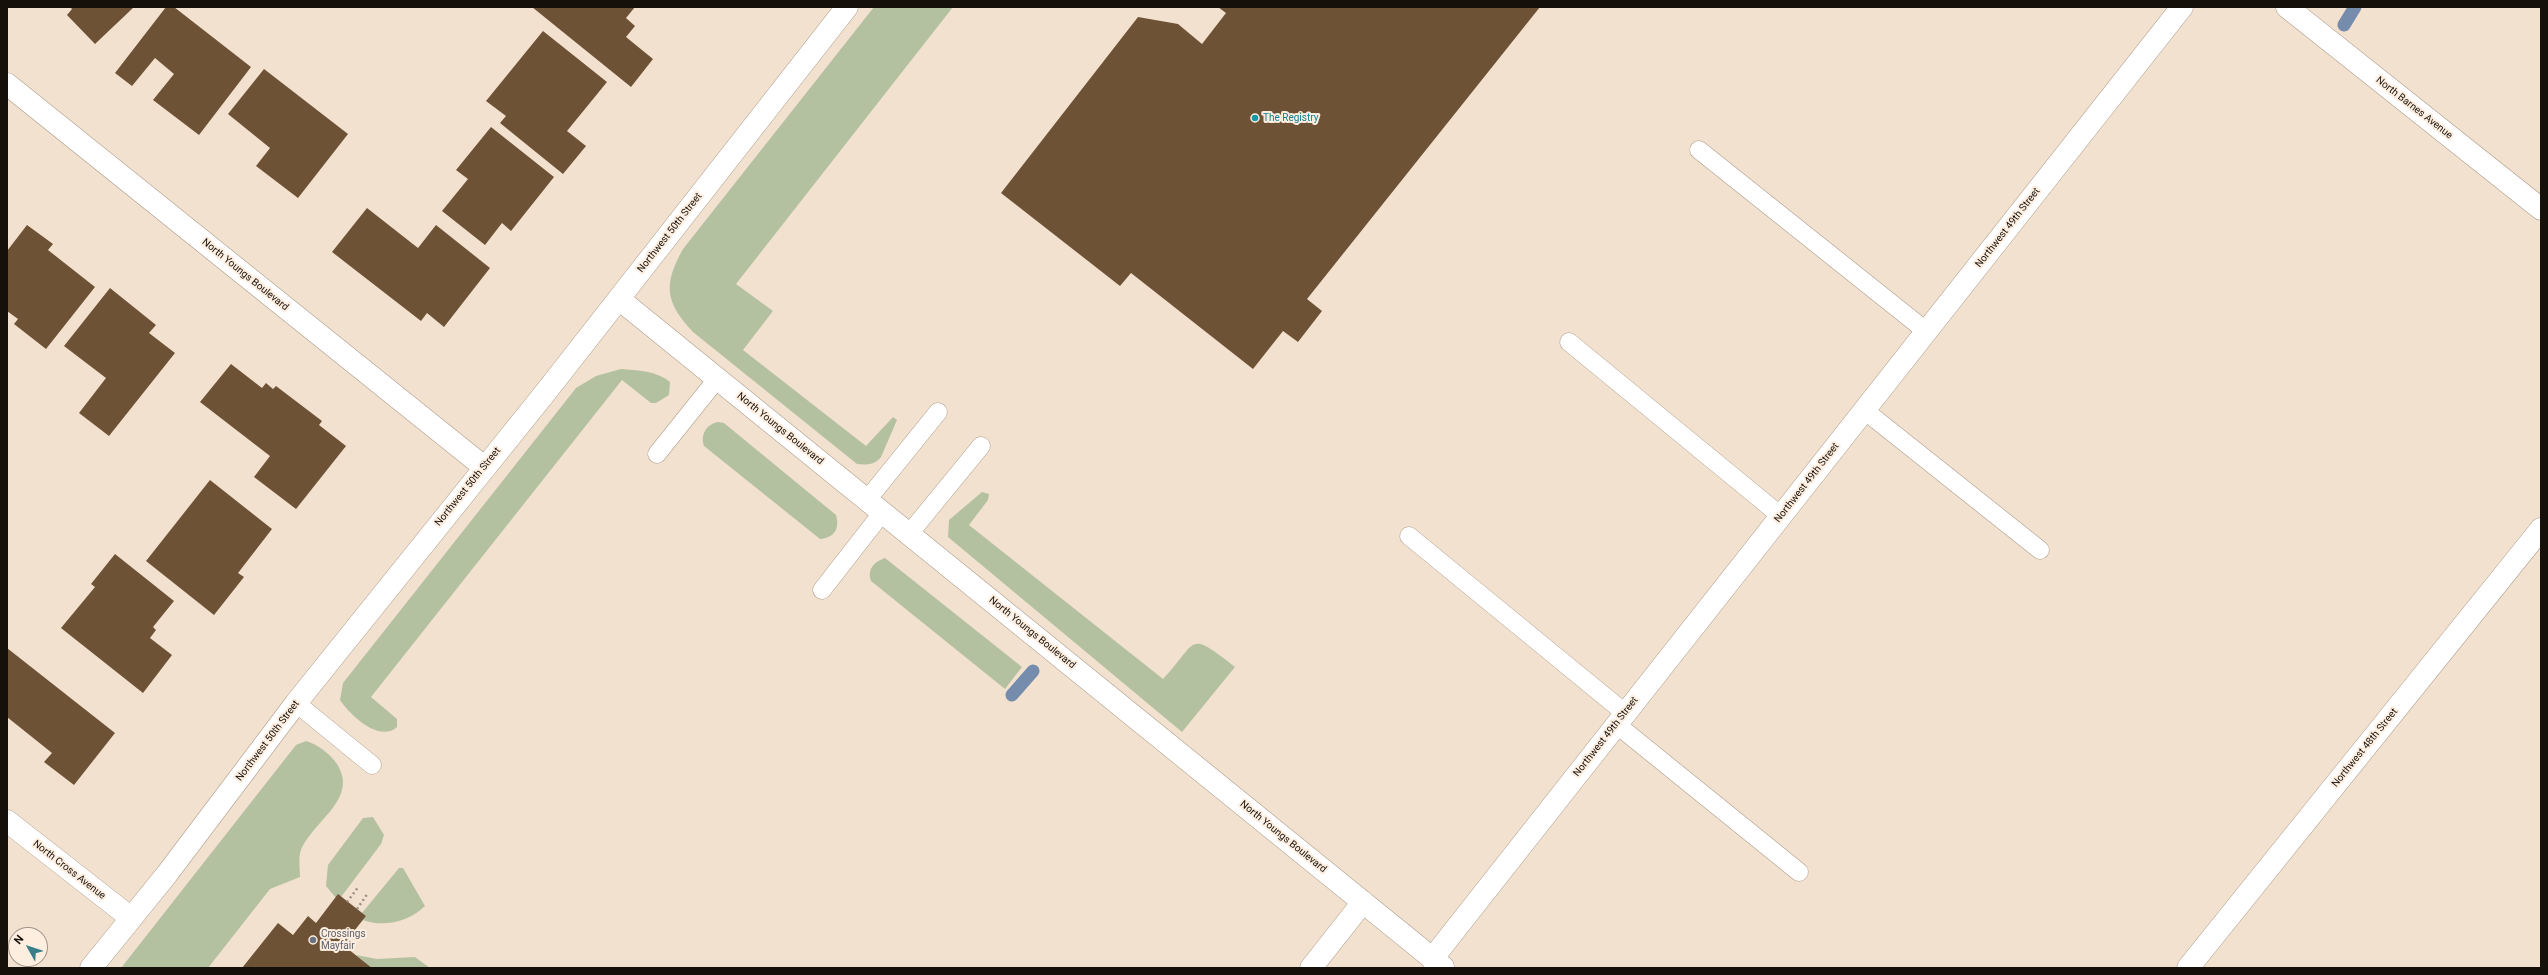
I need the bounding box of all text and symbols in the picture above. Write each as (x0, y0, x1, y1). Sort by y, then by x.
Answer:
street label: North Barnes Avenue (2373, 74, 2455, 142)
place label: The Registry (1263, 112, 1318, 124)
marker: The Registry (1250, 113, 1260, 123)
street label: Northwest 49th Street (1973, 186, 2043, 270)
street label: Northwest 50th Street (635, 191, 705, 275)
street label: North Youngs Boulevard (199, 236, 291, 314)
street label: North Youngs Boulevard (734, 390, 826, 468)
street label: Northwest 49th Street (1772, 441, 1842, 525)
street label: Northwest 50th Street (433, 445, 503, 529)
street label: North Youngs Boulevard (986, 594, 1078, 672)
street label: Northwest 49th Street (1571, 695, 1641, 779)
street label: Northwest 50th Street (234, 698, 302, 784)
street label: Northwest 48th Street (2330, 706, 2400, 790)
street label: North Youngs Boulevard (1237, 798, 1329, 876)
street label: North Cross Avenue (30, 838, 108, 902)
north arrow (8, 927, 48, 967)
place label: Crossings Mayfair (321, 928, 366, 952)
text: N (12, 933, 27, 947)
marker: Crossings Mayfair (308, 935, 318, 945)

